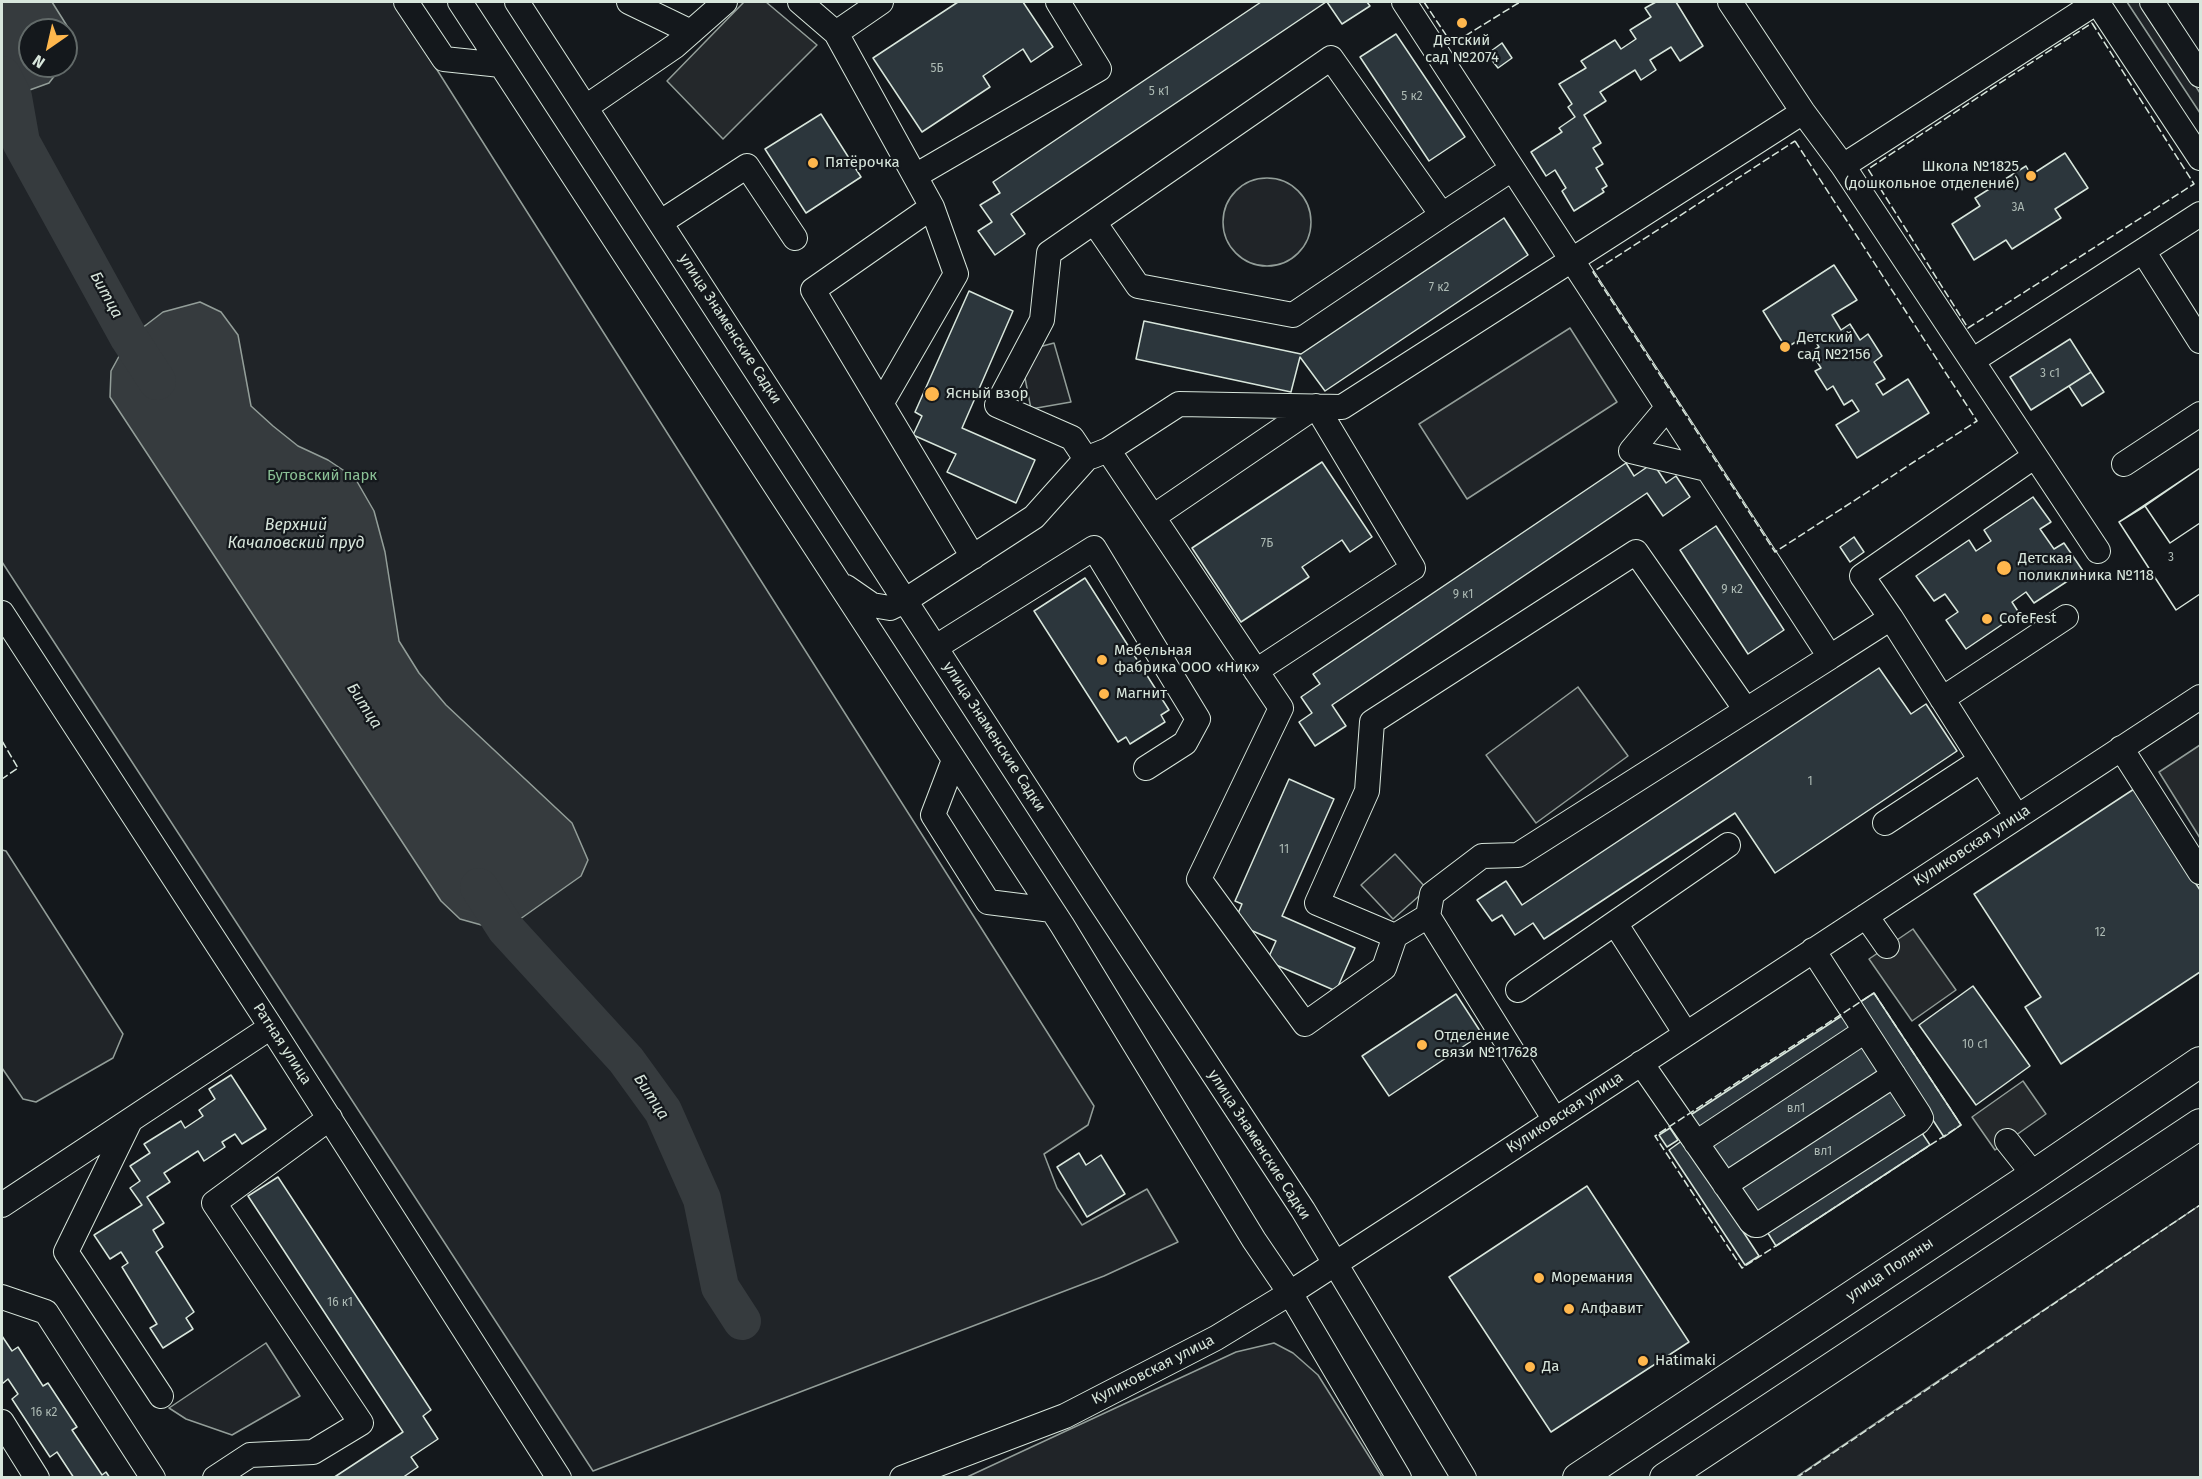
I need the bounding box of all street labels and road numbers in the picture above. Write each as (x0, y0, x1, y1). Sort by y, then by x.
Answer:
street label: улица Знаменские Садки (675, 251, 785, 407)
street label: улица Знаменские Садки (939, 659, 1049, 815)
street label: Куликовская улица (1910, 802, 2034, 890)
street label: Ратная улица (249, 1000, 315, 1088)
street label: улица Знаменские Садки (1204, 1067, 1314, 1223)
street label: Куликовская улица (1503, 1069, 1627, 1157)
street label: улица Поляны (1843, 1234, 1937, 1306)
street label: Куликовская улица (1089, 1331, 1217, 1409)

